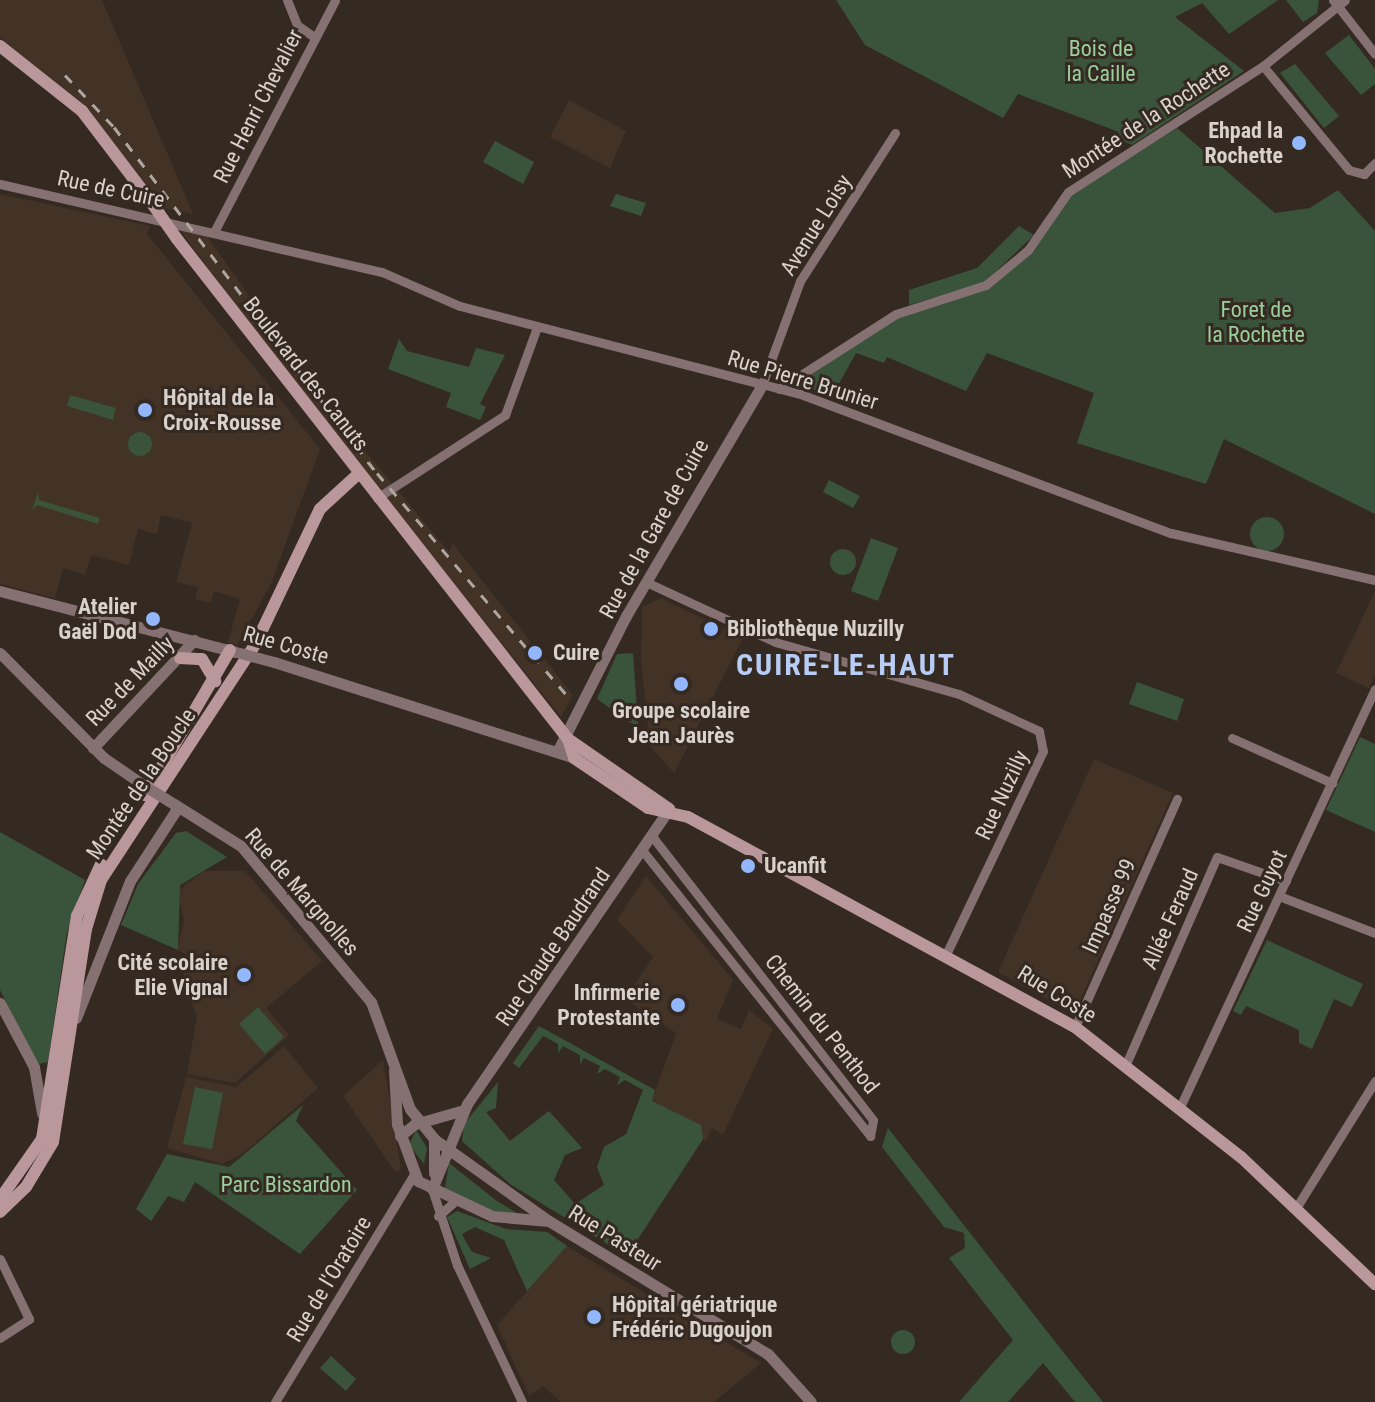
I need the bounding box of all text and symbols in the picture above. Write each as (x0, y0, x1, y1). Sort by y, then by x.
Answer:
street label: Rue Henri Chevalier (208, 25, 308, 187)
park label: Bois de la Caille (1066, 35, 1136, 86)
street label: Montée de la Rochette (1057, 56, 1235, 184)
place label: Ehpad la Rochette (1204, 117, 1283, 168)
marker: Ehpad la Rochette (1290, 134, 1308, 152)
street label: Rue de Cuire (55, 165, 167, 213)
street label: Avenue Loisy (775, 170, 857, 280)
street label: Boulevard des Canuts (238, 292, 374, 456)
park label: Foret de la Rochette (1207, 296, 1305, 348)
street label: Rue Pierre Brunier (725, 345, 881, 415)
place label: Hôpital de la Croix-Rousse (163, 384, 281, 436)
marker: Hôpital de la Croix-Rousse (134, 399, 156, 421)
street label: Rue de la Gare de Cuire (594, 435, 714, 623)
place label: Atelier Gaël Dod (58, 593, 137, 644)
marker: Atelier Gaël Dod (144, 610, 162, 628)
place label: Bibliothèque Nuzilly (727, 616, 904, 642)
street label: Rue Coste (240, 620, 332, 670)
marker: Bibliothèque Nuzilly (702, 620, 720, 638)
street label: Rue de Mailly (80, 630, 180, 732)
place label: Cuire (553, 640, 600, 666)
marker: Cuire (524, 642, 546, 664)
district label: CUIRE-LE-HAUT (736, 647, 956, 683)
marker: Groupe scolaire Jean Jaurès (672, 675, 690, 693)
place label: Groupe scolaire Jean Jaurès (612, 697, 750, 748)
street label: Montée de la Boucle (81, 703, 201, 865)
street label: Rue Nuzilly (970, 746, 1034, 844)
street label: Rue de Margnolles (239, 823, 365, 961)
street label: Rue Guyot (1231, 846, 1293, 936)
place label: Ucanfit (764, 853, 827, 879)
street label: Impasse 99 (1076, 855, 1142, 957)
marker: Ucanfit (739, 857, 757, 875)
street label: Rue Claude Baudrand (490, 863, 616, 1031)
street label: Allée Feraud (1136, 865, 1204, 973)
place label: Cité scolaire Elie Vignal (117, 949, 228, 1000)
street label: Chemin du Penthod (759, 949, 885, 1099)
street label: Rue Coste (1013, 959, 1101, 1029)
marker: Cité scolaire Elie Vignal (235, 966, 253, 984)
place label: Infirmerie Protestante (557, 979, 660, 1030)
marker: Infirmerie Protestante (667, 994, 689, 1016)
park label: Parc Bissardon (220, 1172, 352, 1198)
street label: Rue Pasteur (564, 1199, 666, 1277)
street label: Rue de l'Oratoire (281, 1211, 377, 1347)
place label: Hôpital gériatrique Frédéric Dugoujon (612, 1291, 777, 1342)
marker: Hôpital gériatrique Frédéric Dugoujon (583, 1306, 605, 1328)

